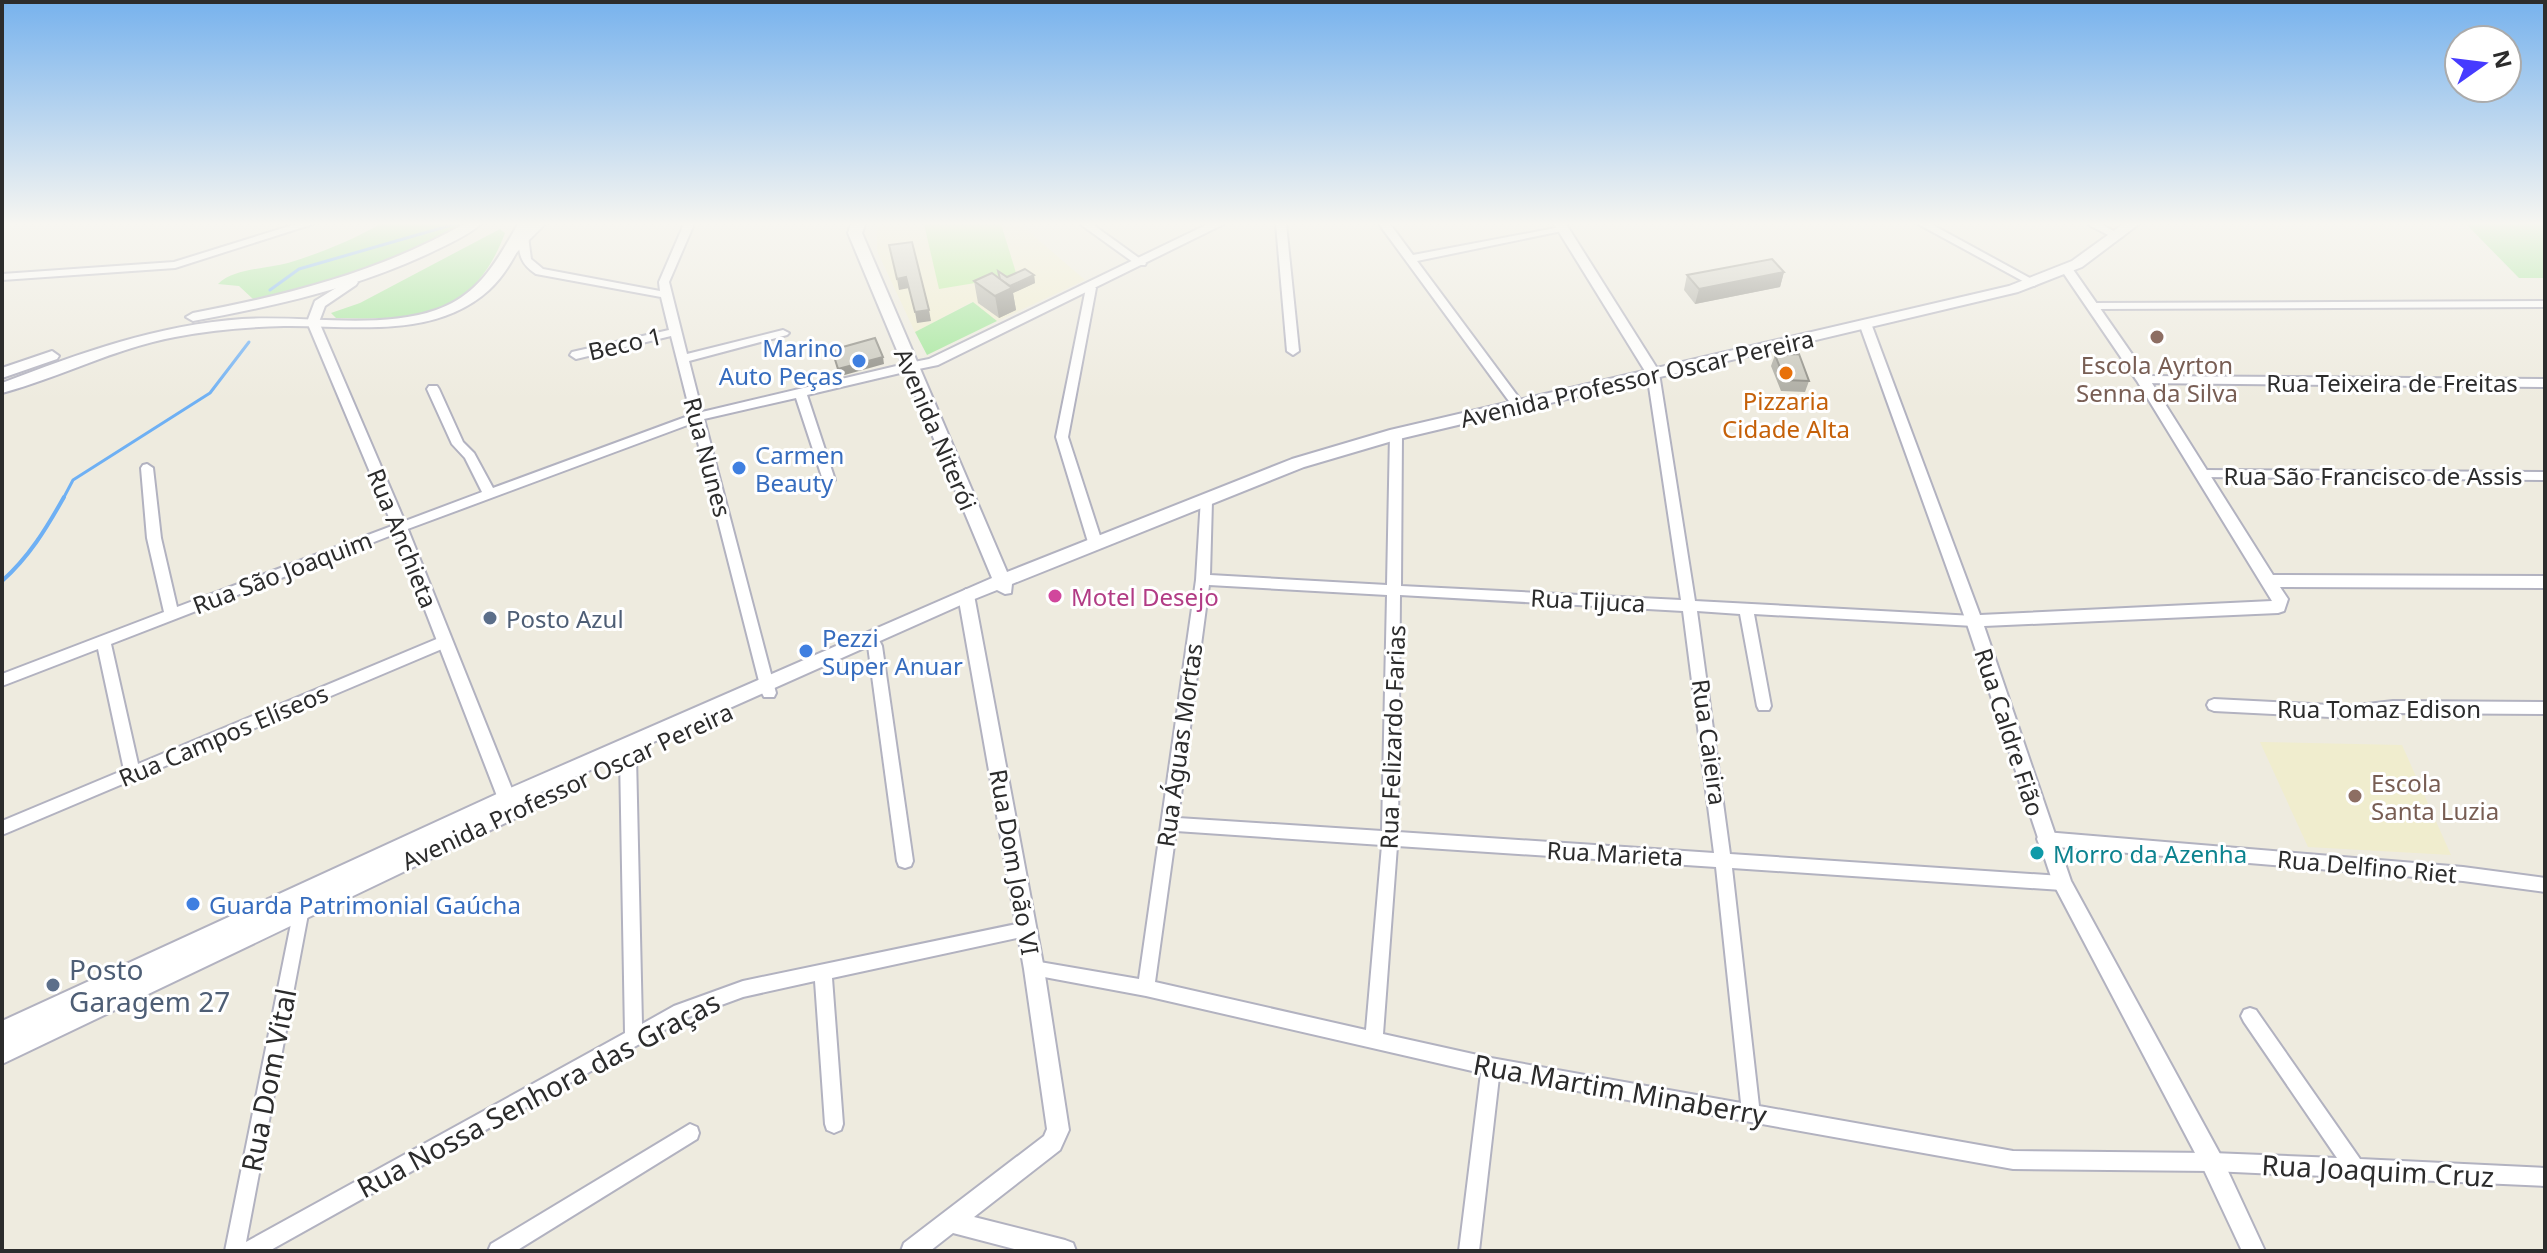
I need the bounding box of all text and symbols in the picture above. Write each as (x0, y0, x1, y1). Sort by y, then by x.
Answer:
north arrow (2443, 24, 2523, 104)
text: N (2487, 47, 2520, 71)
street label: Beco 1 (585, 318, 665, 368)
street label: Avenida Professor Oscar Pereira (1457, 321, 1817, 435)
marker: Escola Ayrton Senna da Silva (2148, 328, 2166, 346)
place label: Marino Auto Peças (719, 331, 843, 392)
street label: Avenida Niterói (887, 343, 985, 515)
place label: Escola Ayrton Senna da Silva (2076, 348, 2238, 409)
marker: Marino Auto Peças (850, 352, 868, 370)
marker: Pizzaria Cidade Alta (1777, 364, 1795, 382)
street label: Rua Teixeira de Freitas (2266, 366, 2518, 399)
place label: Pizzaria Cidade Alta (1722, 384, 1850, 445)
street label: Rua Nunes (676, 394, 740, 520)
place label: Carmen Beauty (755, 438, 844, 499)
marker: Carmen Beauty (730, 459, 748, 477)
street label: Rua São Francisco de Assis (2223, 459, 2523, 492)
street label: Rua Anchieta (360, 463, 446, 613)
street label: Rua São Joaquim (188, 523, 376, 621)
place label: Motel Desejo (1071, 580, 1219, 613)
street label: Rua Tijuca (1530, 581, 1646, 619)
marker: Motel Desejo (1046, 587, 1064, 605)
place label: Posto Azul (506, 602, 624, 635)
marker: Posto Azul (481, 609, 499, 627)
place label: Pezzi Super Anuar (822, 621, 963, 682)
street label: Rua Felizardo Farias (1372, 624, 1412, 850)
street label: Rua Águas Mortas (1148, 641, 1210, 849)
marker: Pezzi Super Anuar (797, 642, 815, 660)
street label: Rua Caldre Fião (1967, 644, 2053, 820)
street label: Rua Campos Elíseos (113, 676, 333, 794)
street label: Rua Caieira (1685, 677, 1735, 807)
street label: Rua Tomaz Edison (2277, 692, 2481, 725)
street label: Avenida Professor Oscar Pereira (396, 695, 738, 877)
place label: Escola Santa Luzia (2371, 766, 2499, 827)
street label: Rua Dom João VI (982, 767, 1048, 957)
marker: Escola Santa Luzia (2346, 787, 2364, 805)
street label: Rua Marieta (1546, 833, 1684, 873)
place label: Morro da Azenha (2053, 837, 2247, 870)
street label: Rua Delfino Riet (2276, 842, 2458, 890)
marker: Morro da Azenha (2028, 844, 2046, 862)
place label: Guarda Patrimonial Gaúcha (209, 888, 521, 921)
marker: Guarda Patrimonial Gaúcha (184, 895, 202, 913)
place label: Posto Garagem 27 (69, 950, 230, 1020)
marker: Posto Garagem 27 (44, 976, 62, 994)
street label: Rua Nossa Senhora das Graças (350, 982, 726, 1206)
street label: Rua Dom Vital (232, 985, 304, 1175)
street label: Rua Martim Minaberry (1470, 1044, 1770, 1134)
street label: Rua Joaquim Cruz (2261, 1145, 2495, 1195)

